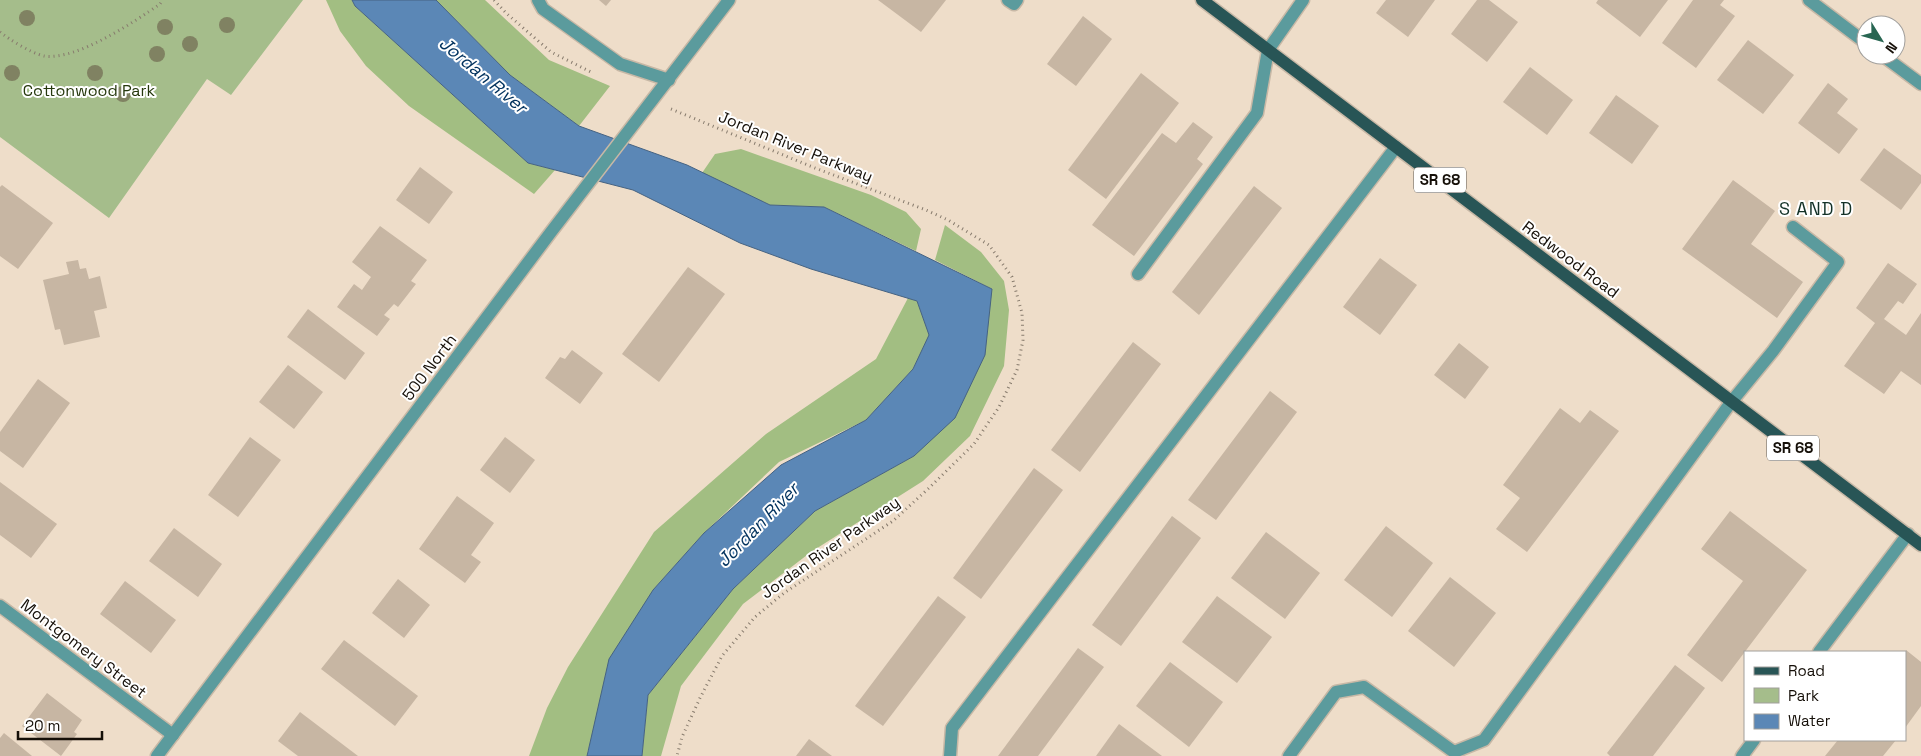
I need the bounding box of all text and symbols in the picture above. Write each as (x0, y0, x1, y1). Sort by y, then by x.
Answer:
north arrow (1856, 15, 1906, 65)
water label: Jordan River (435, 31, 534, 120)
text: N (1881, 39, 1901, 57)
park label: Cottonwood Park (23, 80, 156, 101)
street label: Jordan River Parkway (715, 106, 876, 187)
road number: SR 68 (1414, 168, 1466, 192)
district label: S AND D (1779, 197, 1853, 220)
street label: Redwood Road (1518, 216, 1623, 303)
street label: 500 North (398, 330, 461, 405)
road number: SR 68 (1767, 436, 1819, 460)
water label: Jordan River (712, 476, 805, 571)
street label: Jordan River Parkway (757, 492, 904, 603)
street label: Montgomery Street (16, 594, 151, 703)
legend (1744, 651, 1906, 741)
text: Road (1788, 661, 1825, 680)
text: Park (1788, 686, 1819, 705)
scale bar (18, 708, 101, 740)
text: Water (1788, 711, 1831, 730)
text: 20 m (25, 716, 60, 735)

